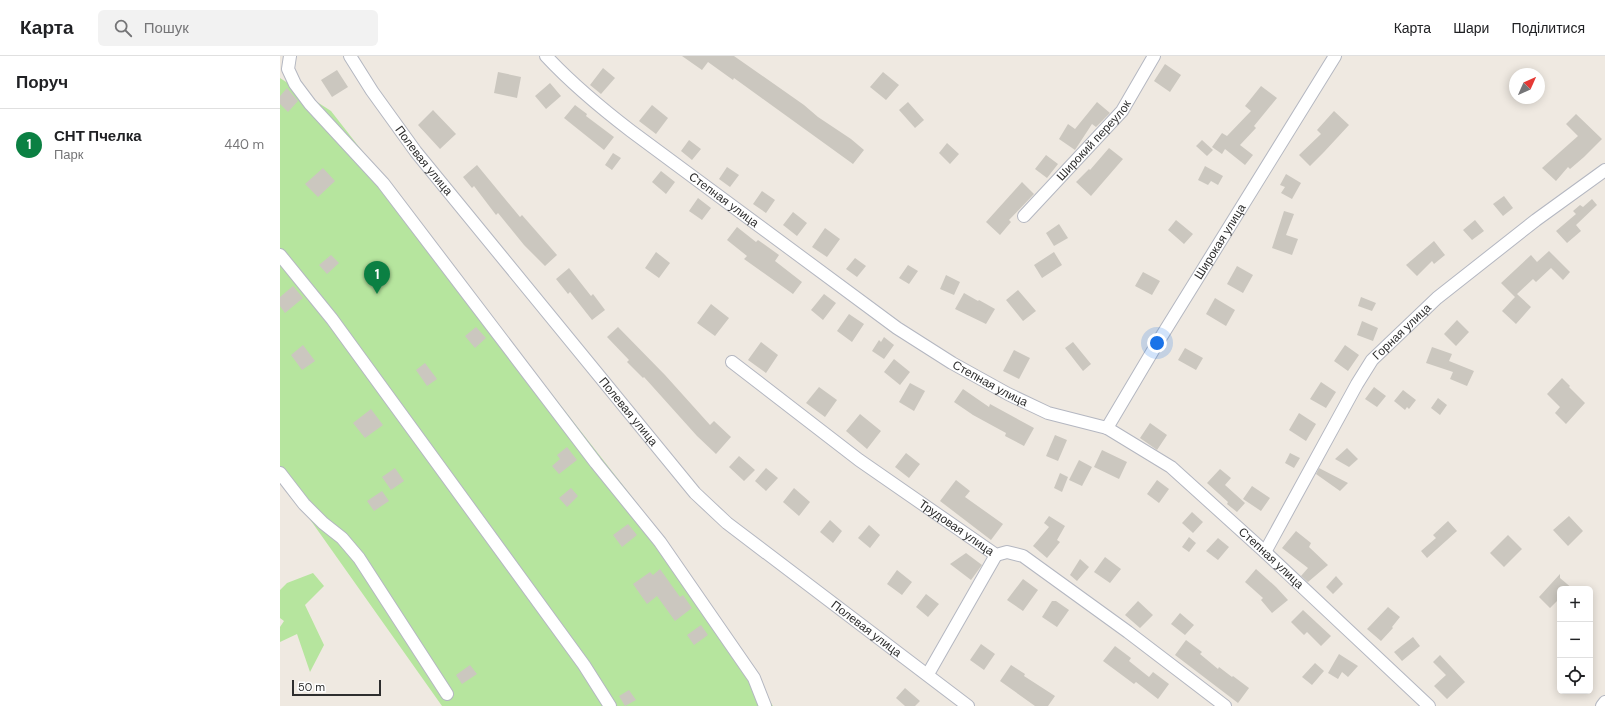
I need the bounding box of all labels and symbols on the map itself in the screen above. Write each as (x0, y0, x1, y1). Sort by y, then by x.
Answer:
north arrow (1509, 68, 1545, 104)
street label: Широкий переулок (1053, 96, 1135, 184)
street label: Полевая улица (392, 122, 456, 199)
street label: Степная улица (686, 169, 762, 231)
street label: Широкая улица (1191, 201, 1250, 282)
pin: 1 (364, 261, 390, 294)
street label: Горная улица (1369, 300, 1435, 363)
your location (1147, 333, 1167, 353)
street label: Степная улица (950, 357, 1031, 410)
street label: Полевая улица (595, 374, 662, 450)
street label: Трудовая улица (916, 496, 997, 559)
street label: Степная улица (1235, 524, 1307, 592)
street label: Полевая улица (828, 597, 905, 661)
scale bar (292, 678, 381, 697)

